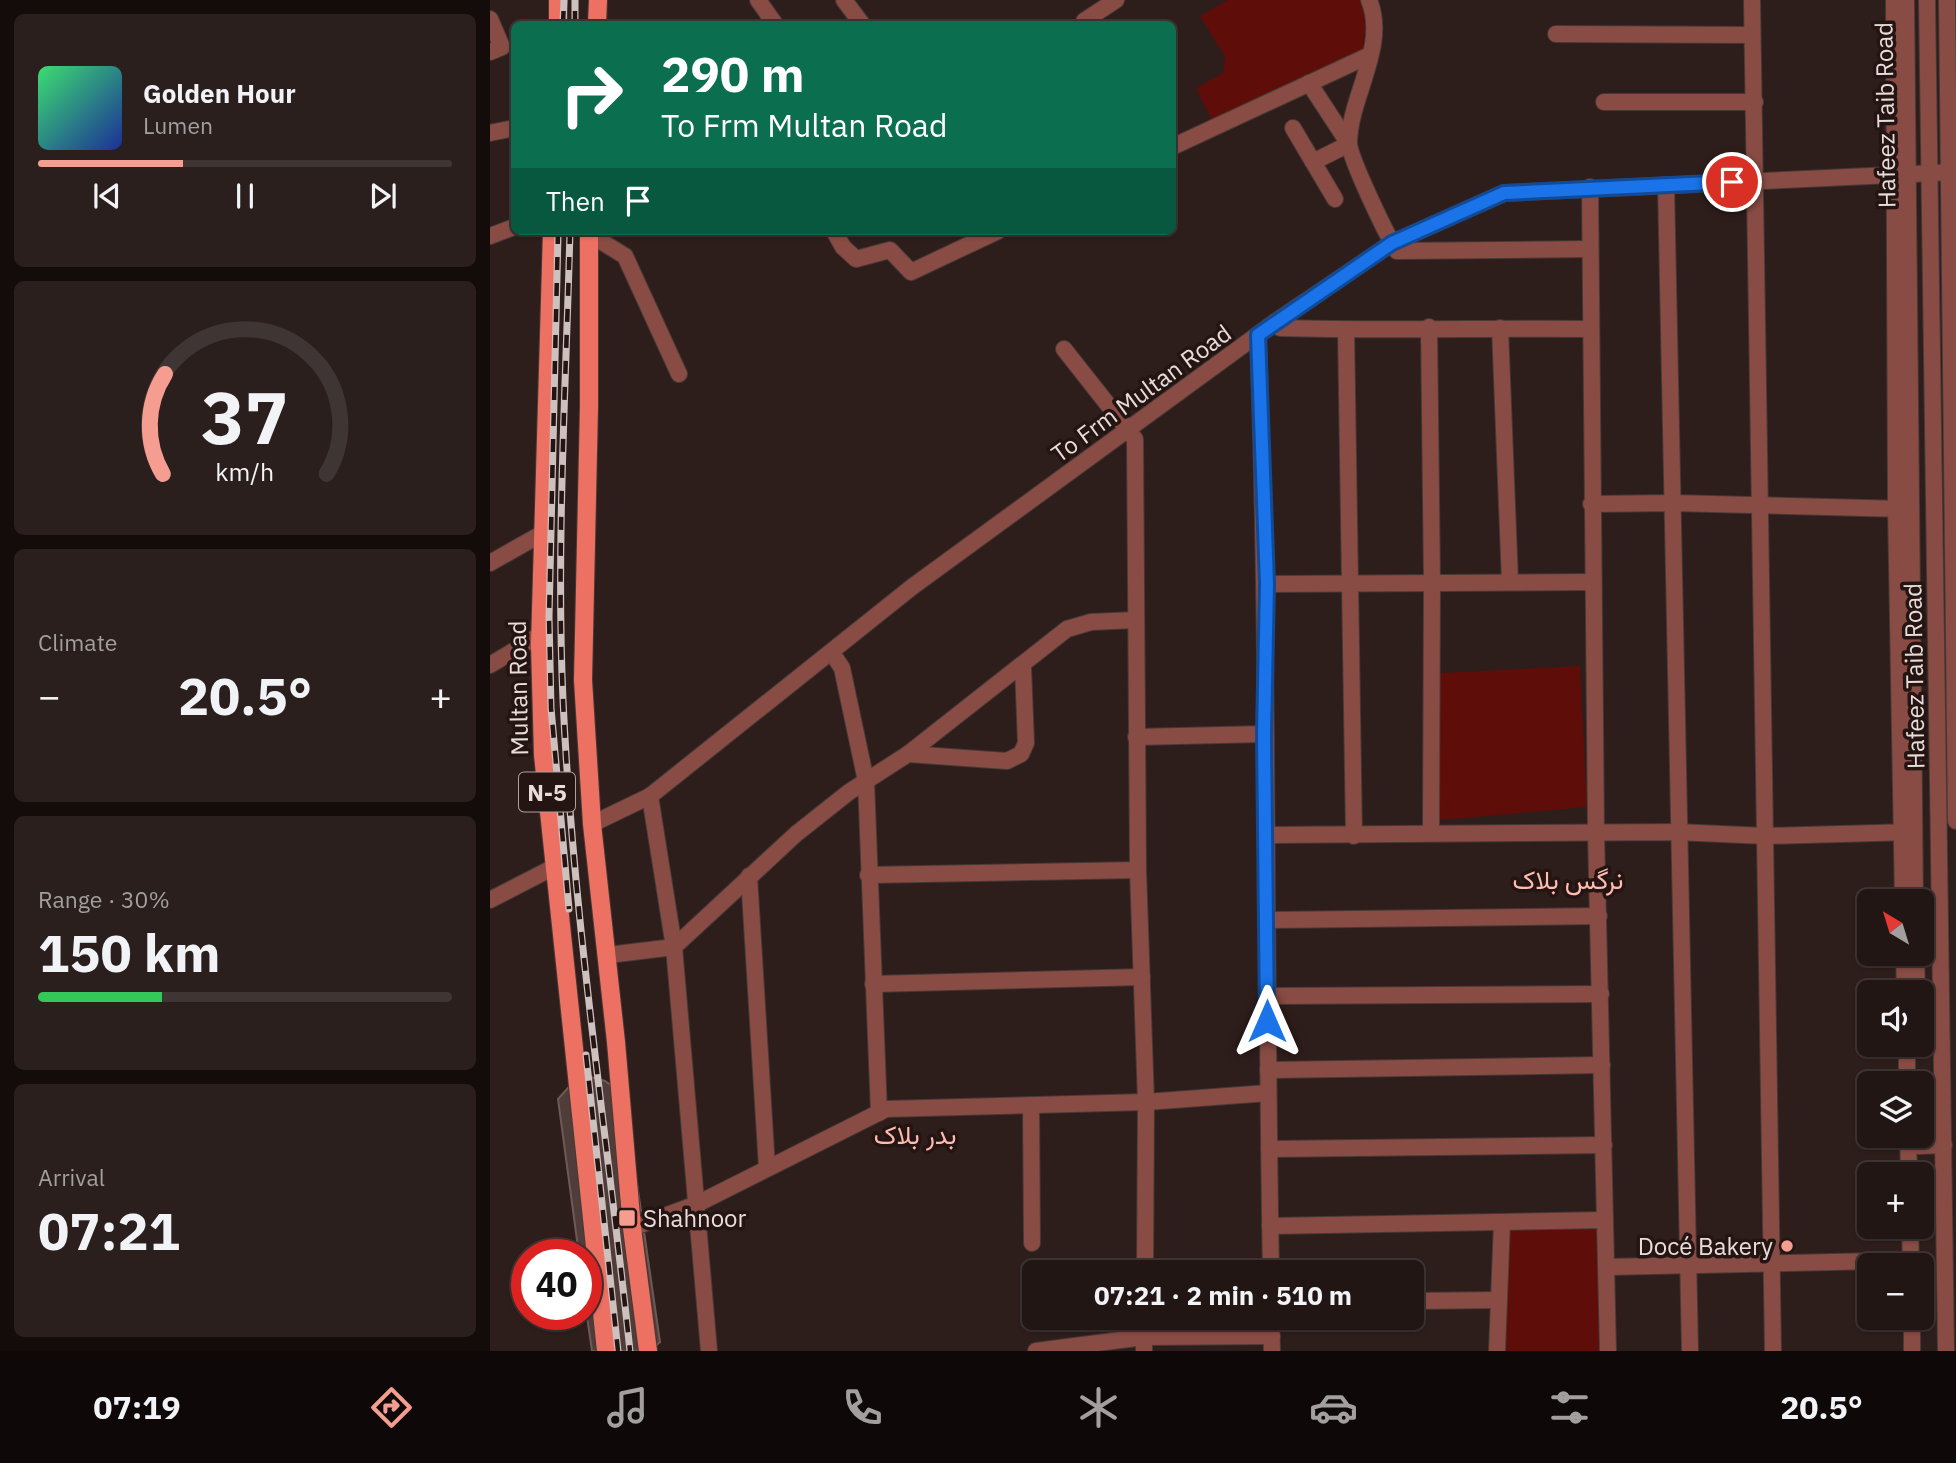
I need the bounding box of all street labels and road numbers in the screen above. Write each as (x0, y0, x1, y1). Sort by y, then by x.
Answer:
street label: Hafeez Taib Road (1867, 22, 1903, 208)
street label: To Frm Multan Road (1045, 317, 1237, 469)
street label: Hafeez Taib Road (1896, 583, 1932, 769)
street label: Multan Road (501, 620, 535, 756)
road number: N-5 (519, 772, 575, 812)

